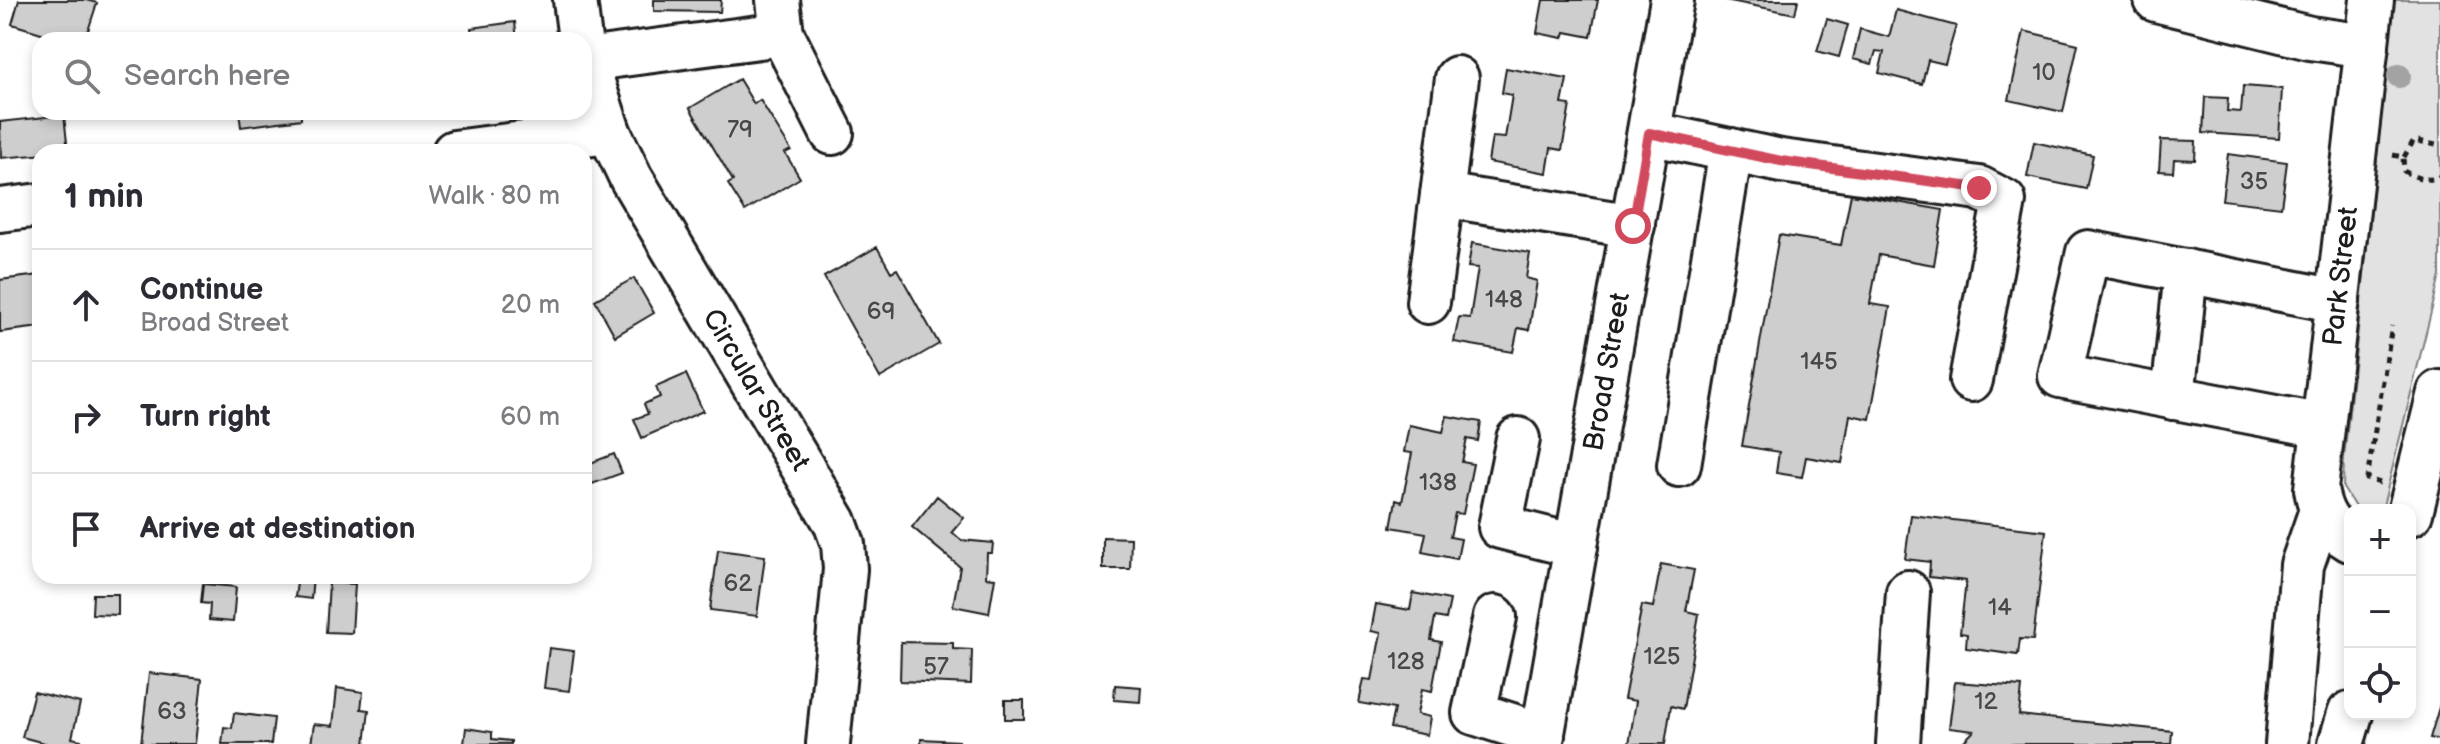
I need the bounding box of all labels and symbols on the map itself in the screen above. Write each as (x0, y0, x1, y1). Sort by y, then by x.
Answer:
house number: 10 (2032, 58, 2056, 87)
house number: 79 (727, 115, 753, 144)
house number: 35 (2240, 167, 2268, 196)
route end (1961, 170, 1997, 206)
street label: Park Street (2316, 204, 2365, 348)
route start (1615, 208, 1651, 244)
house number: 148 (1485, 285, 1523, 314)
street label: Broad Street (1576, 289, 1637, 454)
house number: 69 (867, 297, 895, 326)
street label: Circular Street (696, 303, 817, 477)
house number: 145 (1800, 347, 1838, 376)
house number: 138 (1419, 468, 1457, 497)
house number: 62 (724, 569, 752, 598)
house number: 14 (1988, 593, 2012, 622)
house number: 125 (1643, 642, 1681, 671)
house number: 128 (1387, 647, 1425, 676)
house number: 57 (923, 652, 949, 681)
house number: 12 (1974, 687, 1998, 716)
house number: 63 (157, 697, 187, 726)

